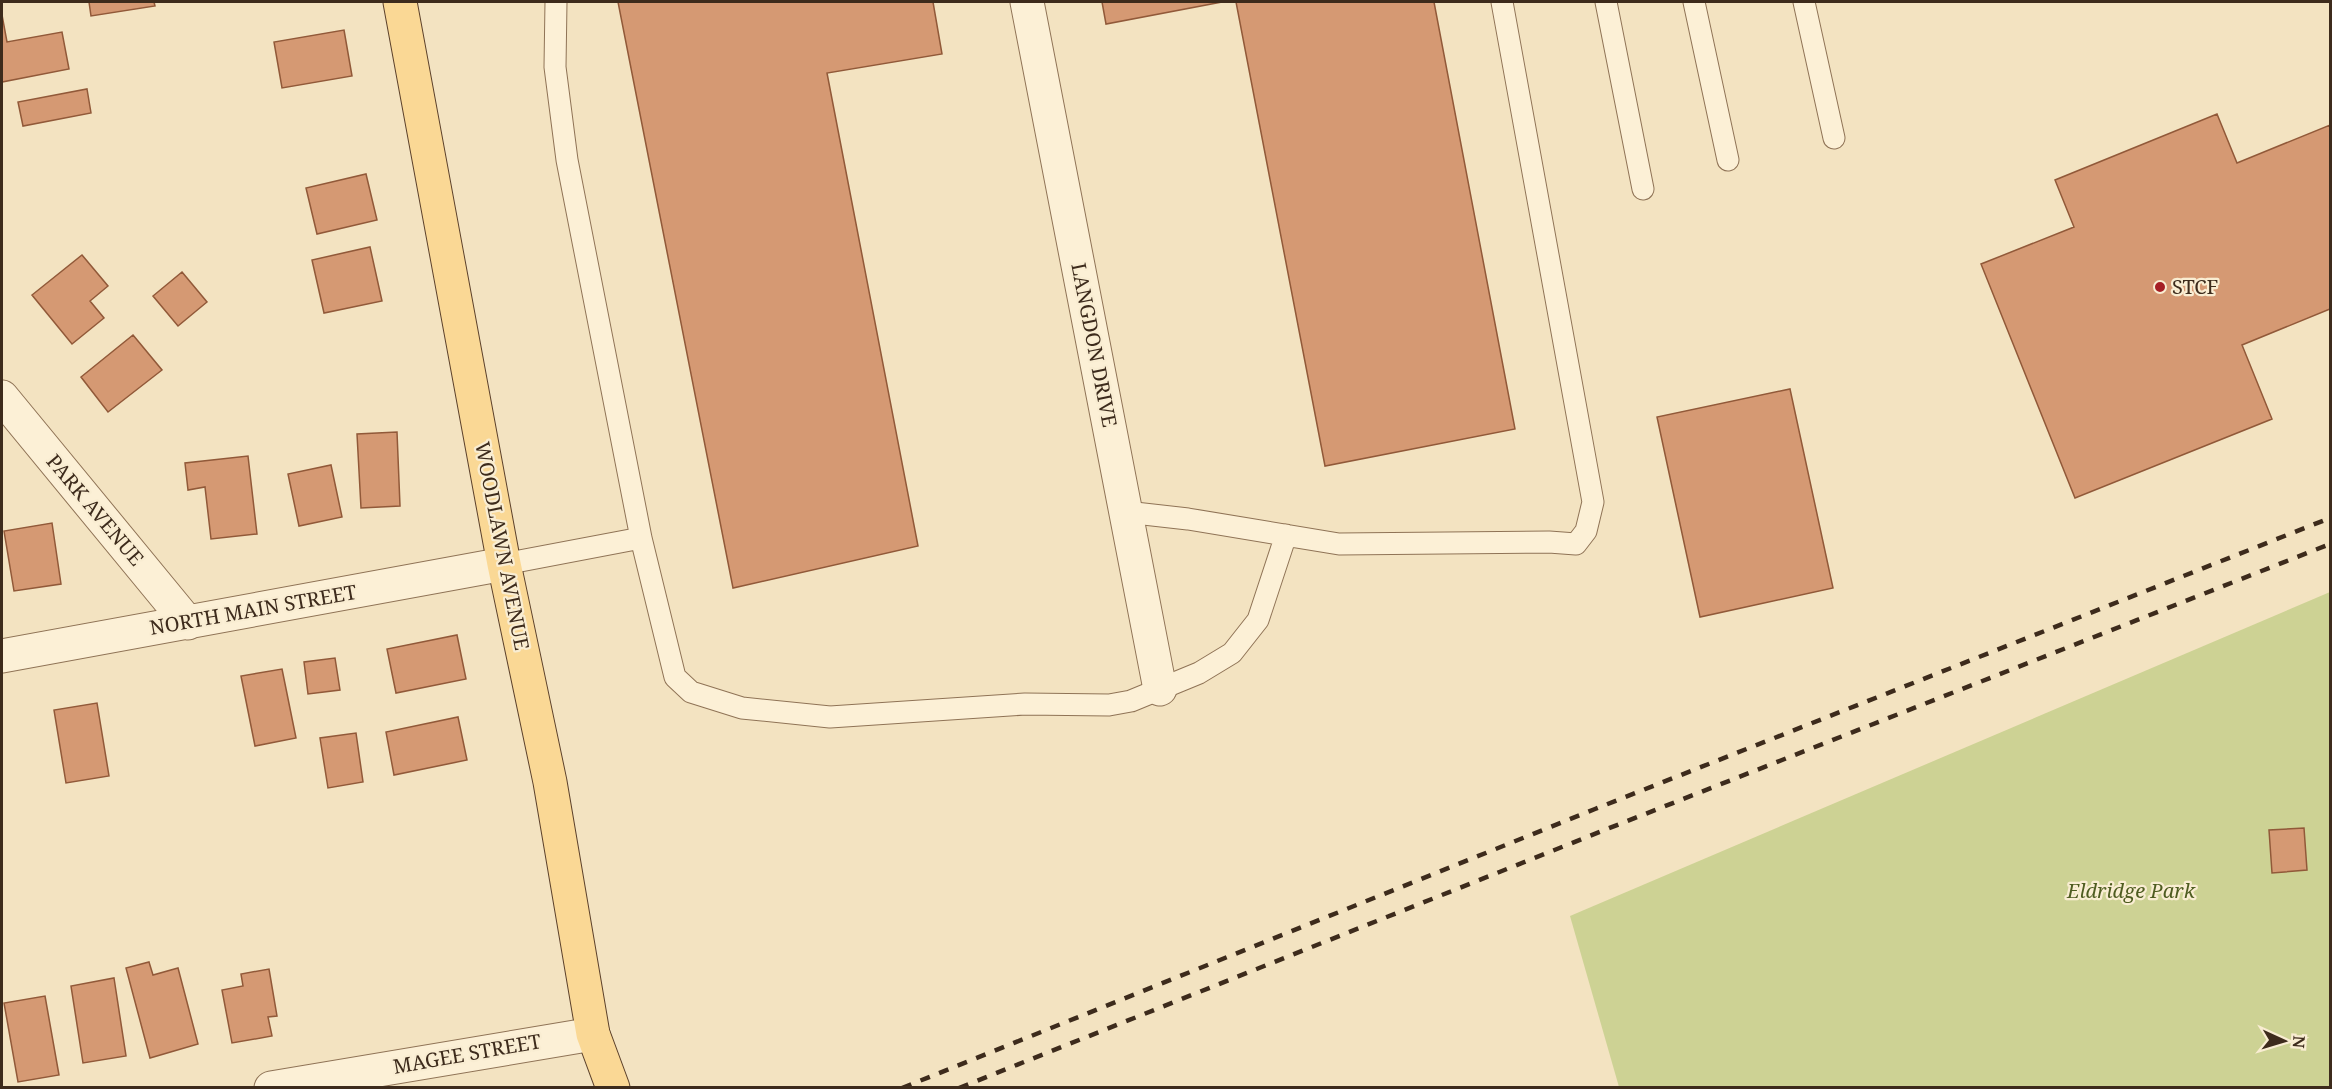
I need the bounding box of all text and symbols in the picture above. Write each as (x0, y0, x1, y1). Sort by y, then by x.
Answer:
street label: LANGDON DRIVE (1065, 260, 1124, 429)
place label: STCF (2172, 273, 2218, 300)
marker: STCF (2153, 280, 2167, 294)
street label: WOODLAWN AVENUE (469, 439, 536, 652)
street label: PARK AVENUE (41, 448, 150, 571)
street label: NORTH MAIN STREET (147, 578, 359, 641)
park label: Eldridge Park (2066, 877, 2196, 904)
north arrow (2254, 1011, 2314, 1071)
street label: MAGEE STREET (391, 1027, 543, 1080)
text: N (2288, 1035, 2310, 1049)

